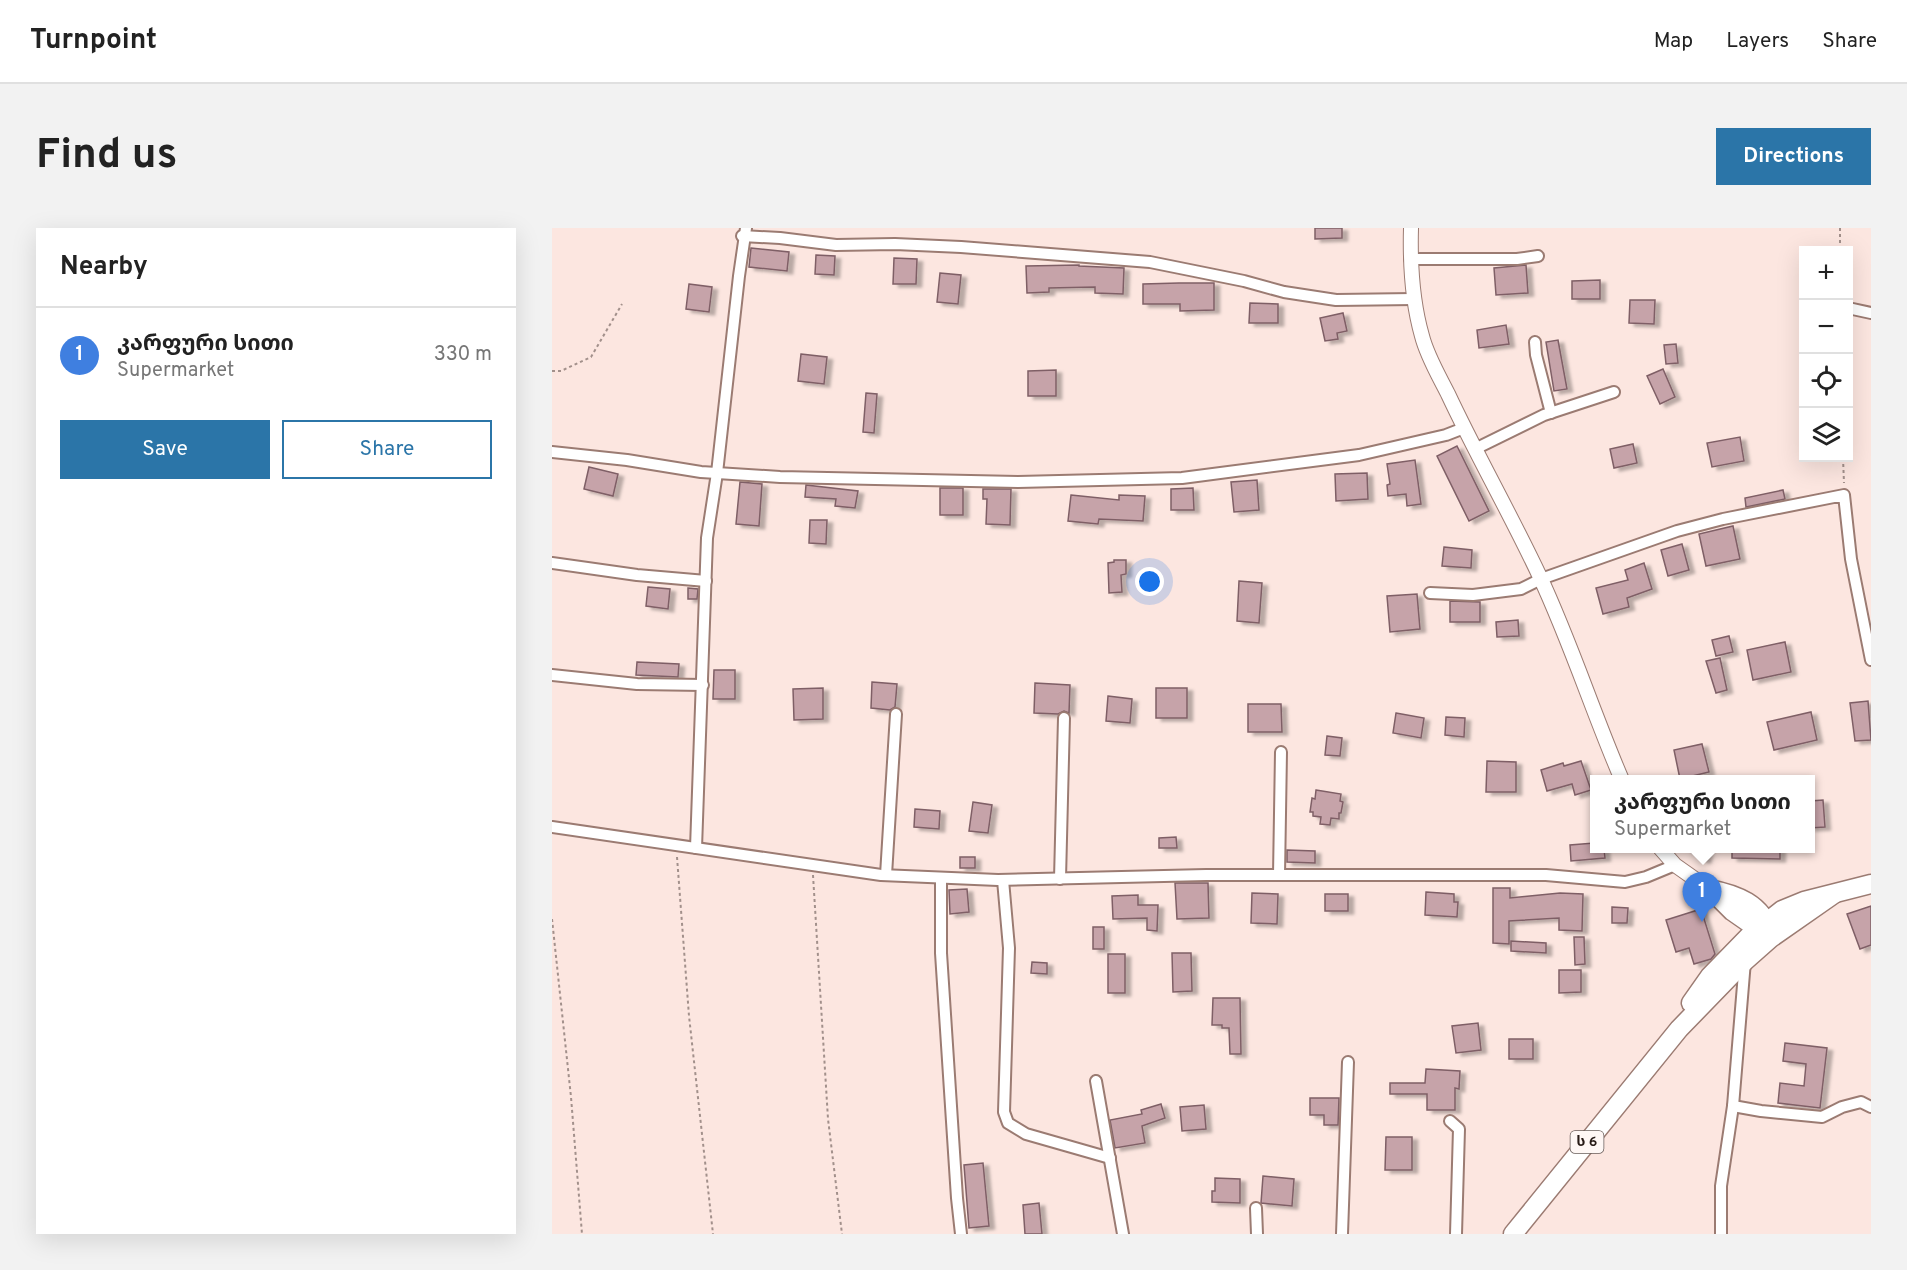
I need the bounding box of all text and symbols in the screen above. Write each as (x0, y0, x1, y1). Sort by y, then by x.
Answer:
text: Turnpoint (30, 23, 157, 59)
text: Map (1654, 28, 1693, 55)
text: Layers (1726, 28, 1789, 55)
text: Share (1822, 28, 1877, 55)
button: Directions (1716, 128, 1871, 185)
text: Find us (36, 130, 177, 183)
map controls (1799, 246, 1853, 462)
button: + (1799, 246, 1853, 300)
text: Nearby (60, 251, 148, 284)
button: − (1799, 300, 1853, 354)
text: კარფური სითი (117, 331, 294, 358)
text: 1 (76, 342, 84, 368)
text: 330 m (434, 342, 492, 368)
button: locate (1799, 354, 1853, 408)
text: Supermarket (117, 358, 234, 384)
button: layers (1799, 408, 1853, 462)
button: Save (60, 420, 270, 479)
button: Share (282, 420, 492, 479)
your location (1135, 567, 1164, 596)
popup (1590, 775, 1815, 853)
text: კარფური სითი (1614, 790, 1791, 817)
text: Supermarket (1614, 817, 1731, 843)
pin: 1 (1682, 872, 1722, 922)
road number: ს 6 (1570, 1131, 1604, 1153)

